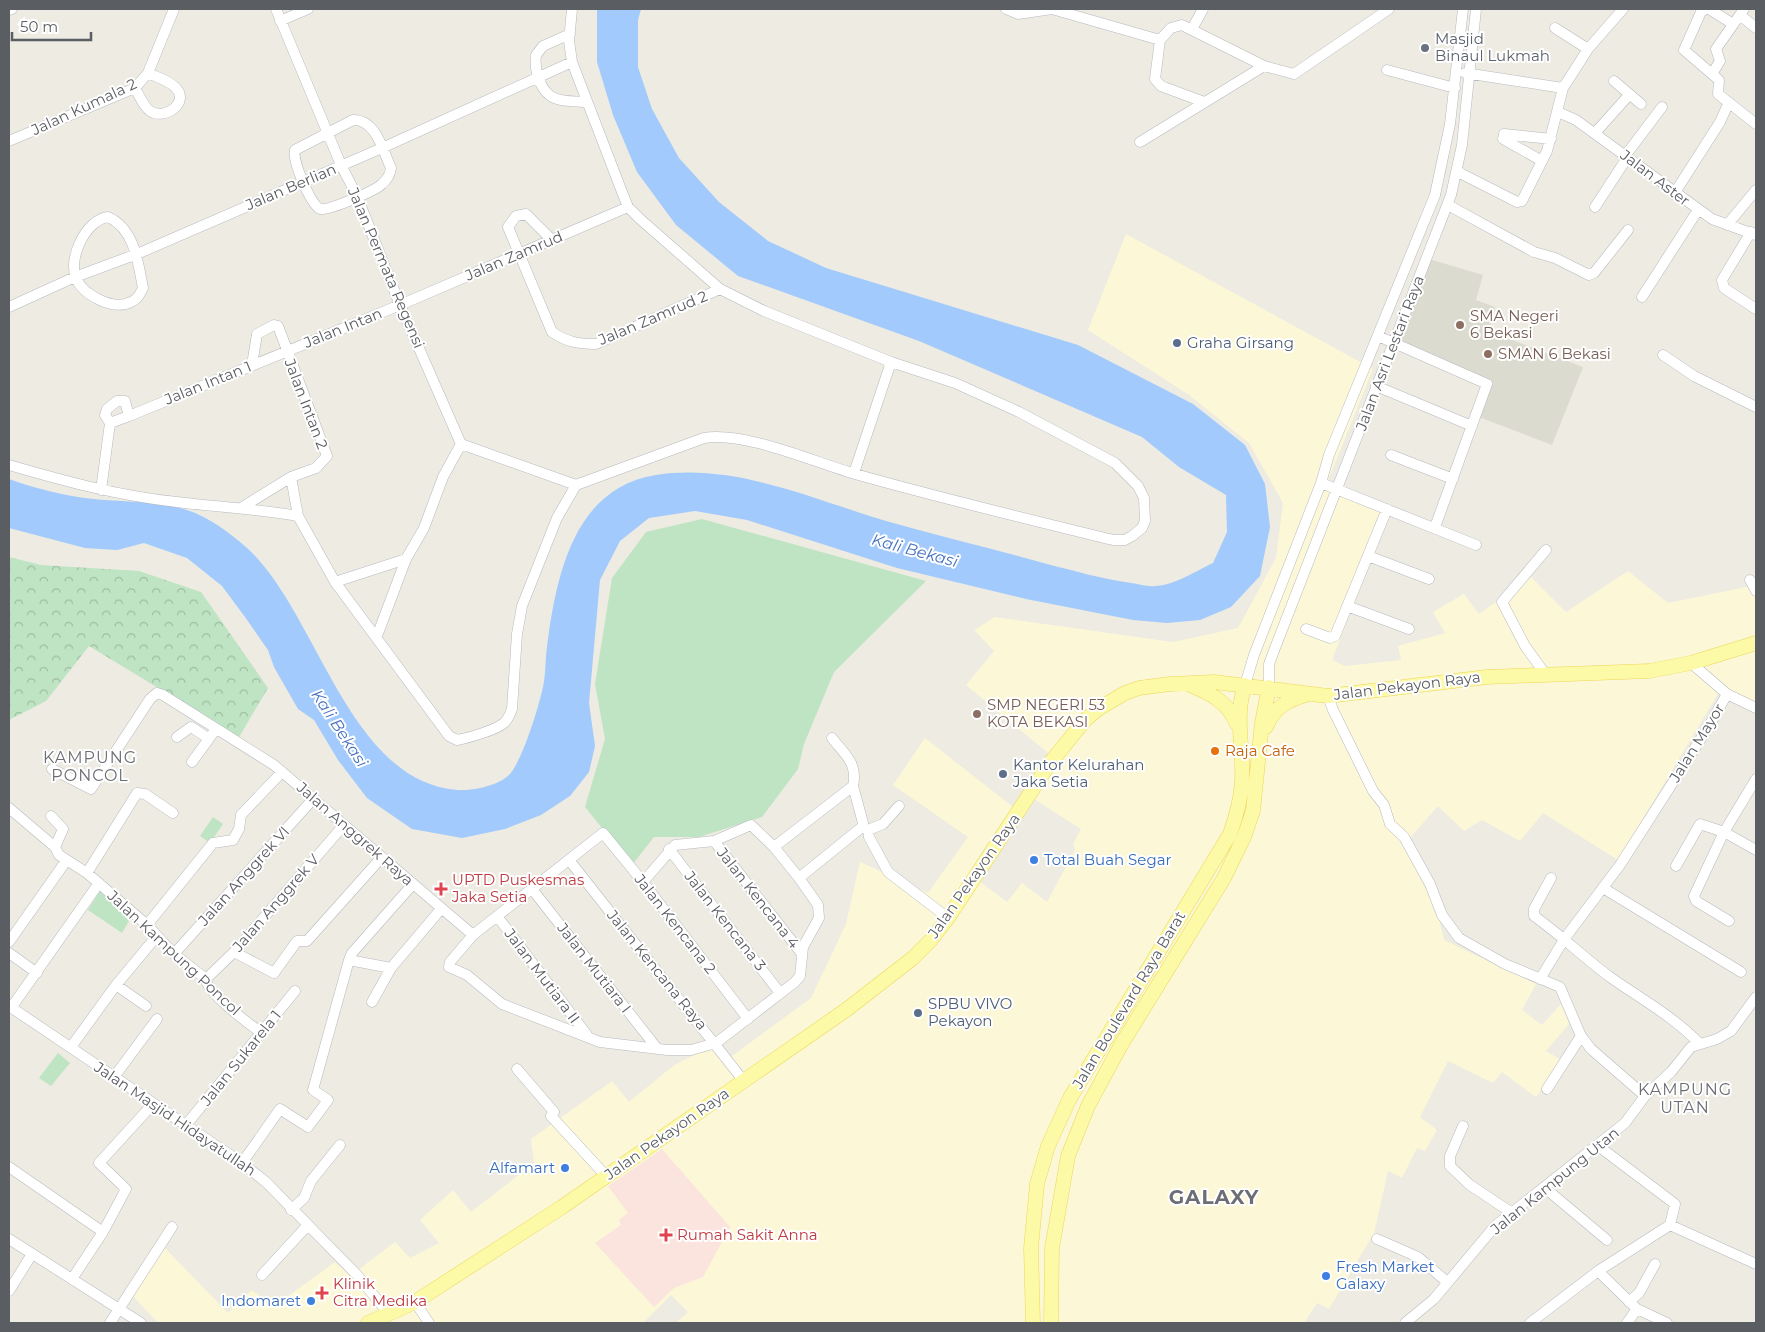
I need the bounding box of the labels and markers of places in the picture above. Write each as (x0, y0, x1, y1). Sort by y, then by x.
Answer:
place label: Masjid Binaul Lukmah (1435, 29, 1550, 65)
marker: Masjid Binaul Lukmah (1419, 42, 1431, 54)
place label: SMA Negeri 6 Bekasi (1470, 306, 1559, 342)
marker: SMA Negeri 6 Bekasi (1454, 319, 1466, 331)
place label: Graha Girsang (1187, 333, 1294, 352)
marker: Graha Girsang (1171, 337, 1183, 349)
place label: SMAN 6 Bekasi (1498, 344, 1611, 363)
marker: SMAN 6 Bekasi (1482, 348, 1494, 360)
place label: SMP NEGERI 53 KOTA BEKASI (987, 695, 1105, 731)
marker: SMP NEGERI 53 KOTA BEKASI (971, 708, 983, 720)
place label: Raja Cafe (1225, 741, 1295, 760)
marker: Raja Cafe (1209, 745, 1221, 757)
place label: Kantor Kelurahan Jaka Setia (1012, 755, 1144, 791)
marker: Kantor Kelurahan Jaka Setia (997, 768, 1009, 780)
place label: Total Buah Segar (1044, 850, 1172, 869)
marker: Total Buah Segar (1028, 854, 1040, 866)
place label: UPTD Puskesmas Jaka Setia (451, 870, 584, 906)
marker: UPTD Puskesmas Jaka Setia (434, 882, 448, 896)
place label: SPBU VIVO Pekayon (928, 994, 1012, 1030)
marker: SPBU VIVO Pekayon (912, 1007, 924, 1019)
place label: Alfamart (489, 1158, 555, 1177)
marker: Alfamart (559, 1162, 571, 1174)
place label: Rumah Sakit Anna (677, 1225, 818, 1244)
marker: Rumah Sakit Anna (659, 1228, 673, 1242)
place label: Fresh Market Galaxy (1336, 1257, 1435, 1293)
marker: Fresh Market Galaxy (1320, 1270, 1332, 1282)
place label: Klinik Citra Medika (333, 1274, 427, 1310)
marker: Klinik Citra Medika (315, 1286, 329, 1300)
place label: Indomaret (221, 1291, 301, 1310)
marker: Indomaret (305, 1295, 317, 1307)

